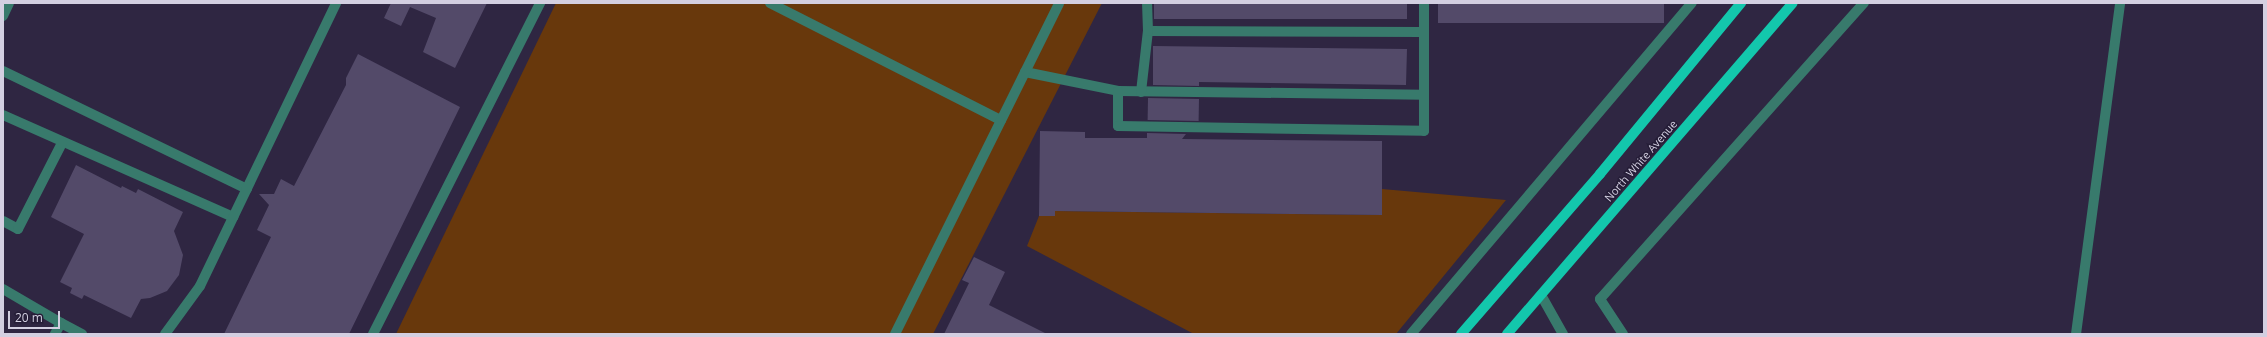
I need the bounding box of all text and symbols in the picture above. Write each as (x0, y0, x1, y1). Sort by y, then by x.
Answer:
street label: North White Avenue (1602, 117, 1680, 205)
scale bar (10, 303, 62, 329)
text: 20 m (15, 309, 43, 326)

